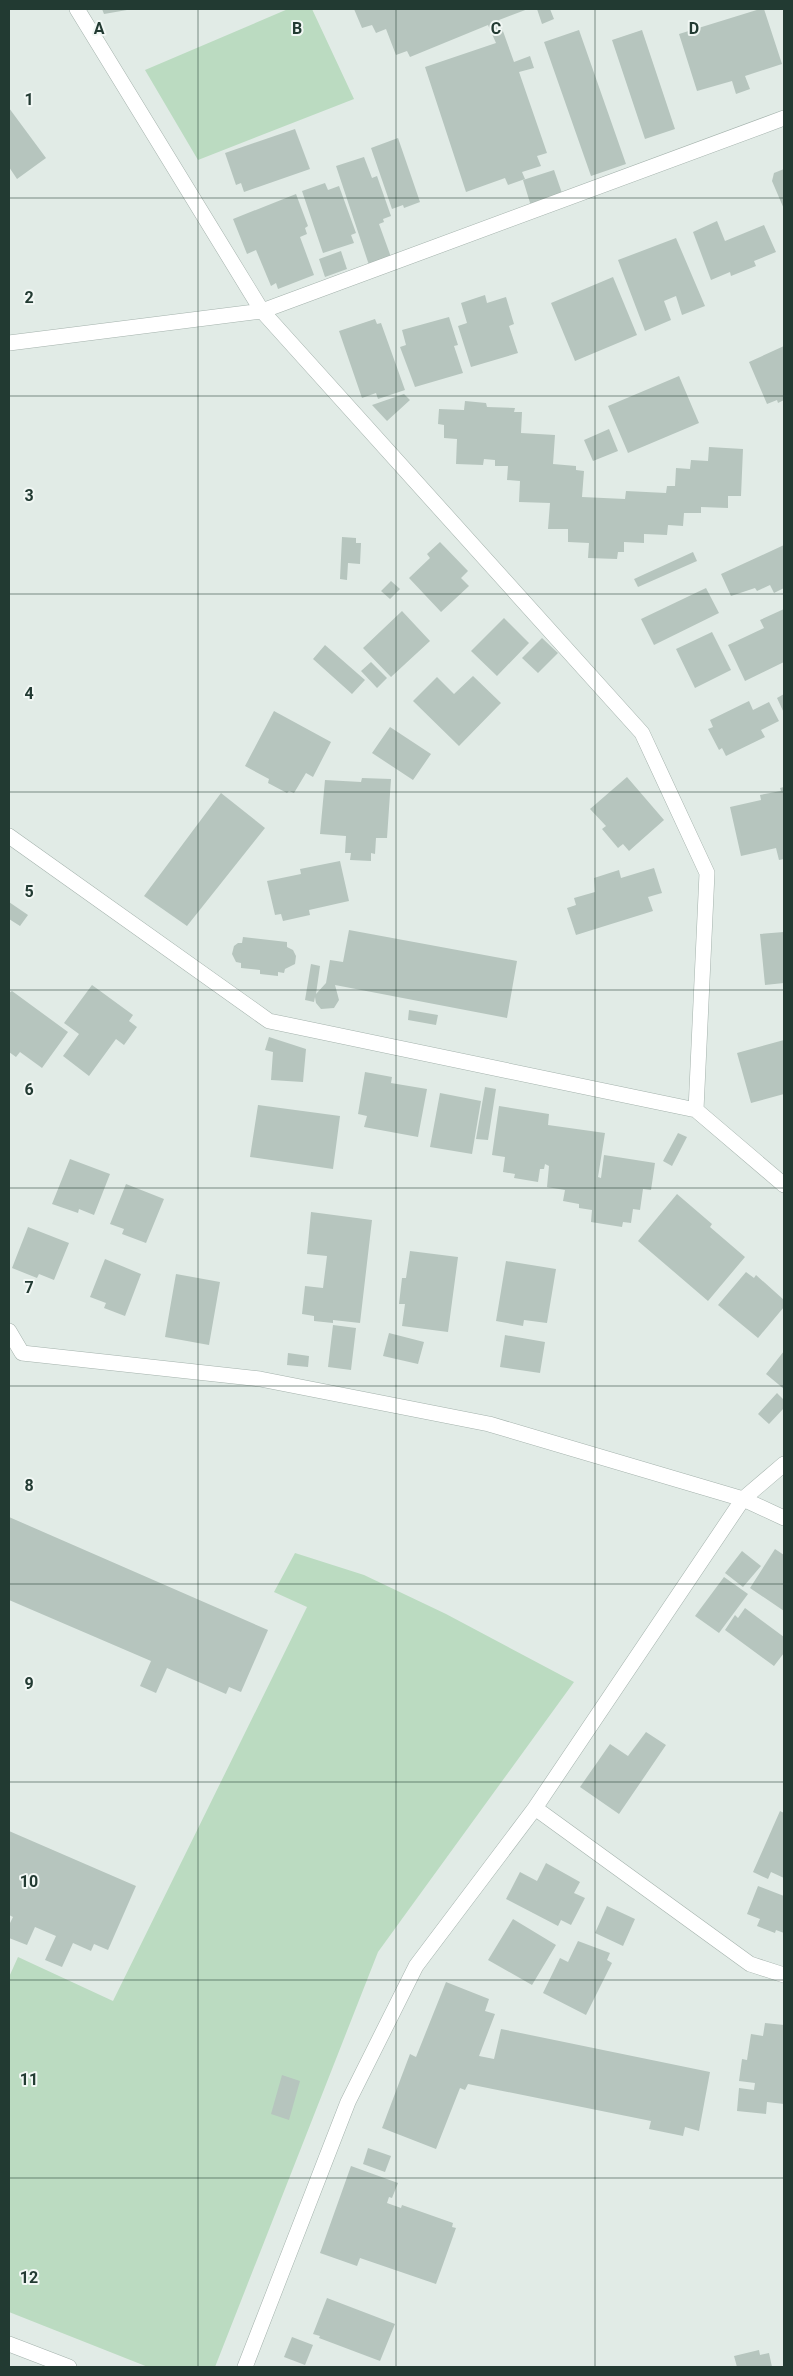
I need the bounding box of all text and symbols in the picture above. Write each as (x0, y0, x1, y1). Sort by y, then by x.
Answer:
text: A (94, 19, 105, 38)
text: B (292, 19, 302, 38)
text: C (491, 19, 501, 38)
text: D (689, 19, 699, 38)
text: 1 (24, 90, 34, 109)
text: 2 (24, 288, 34, 307)
text: 3 (24, 486, 34, 505)
text: 4 (24, 684, 34, 703)
text: 5 (24, 882, 34, 901)
text: 6 (24, 1080, 34, 1099)
text: 7 (24, 1278, 34, 1297)
text: 8 (24, 1476, 34, 1495)
text: 9 (24, 1674, 34, 1693)
text: 10 (20, 1872, 38, 1891)
text: 11 (20, 2070, 38, 2089)
text: 12 (20, 2268, 38, 2287)

